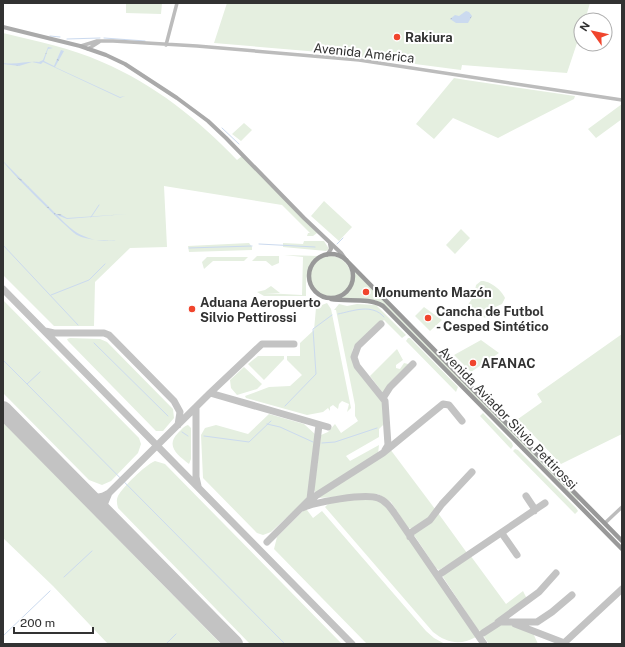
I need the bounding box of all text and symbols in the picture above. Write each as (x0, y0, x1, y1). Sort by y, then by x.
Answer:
north arrow (573, 12, 613, 52)
text: N (577, 20, 592, 33)
place label: Rakiura (405, 30, 453, 45)
marker: Rakiura (392, 32, 402, 42)
street label: Avenida América (313, 40, 415, 66)
place label: Monumento Mazón (374, 285, 492, 300)
marker: Monumento Mazón (361, 287, 371, 297)
place label: Aduana Aeropuerto Silvio Pettirossi (200, 295, 321, 325)
marker: Aduana Aeropuerto Silvio Pettirossi (187, 304, 197, 314)
place label: Cancha de Futbol - Cesped Sintético (436, 304, 549, 334)
marker: Cancha de Futbol - Cesped Sintético (423, 313, 433, 323)
street label: Avenida Aviador Silvio Pettirossi (436, 344, 580, 492)
place label: AFANAC (481, 356, 535, 371)
marker: AFANAC (468, 358, 478, 368)
scale bar (14, 609, 93, 635)
text: 200 m (20, 616, 55, 630)

